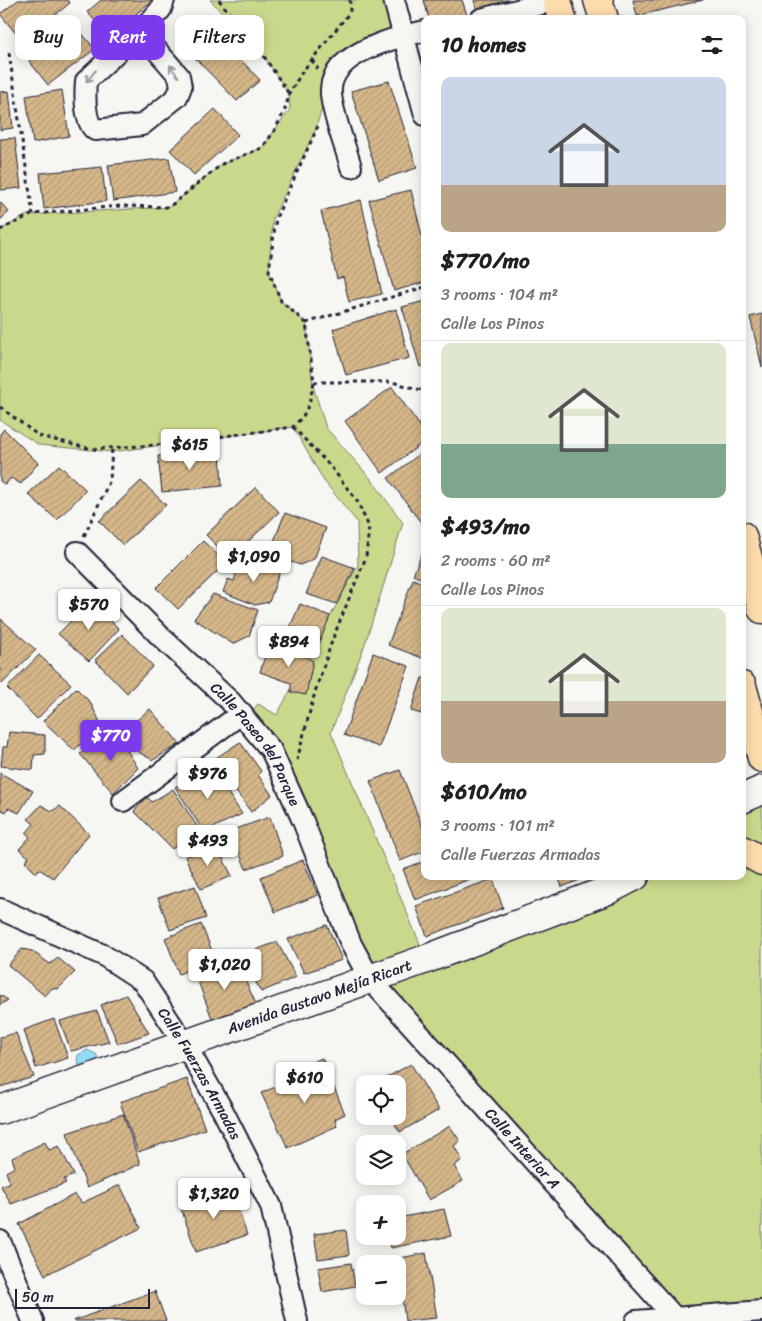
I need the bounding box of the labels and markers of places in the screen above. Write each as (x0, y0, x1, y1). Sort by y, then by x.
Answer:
pin: $615 (160, 428, 220, 471)
pin: $1,090 (213, 540, 295, 583)
pin: $570 (59, 588, 119, 631)
pin: $894 (259, 626, 319, 668)
pin: $770 (81, 720, 141, 762)
pin: $976 (178, 758, 238, 800)
pin: $493 (178, 824, 238, 867)
pin: $1,020 (184, 948, 266, 991)
pin: $610 (275, 1062, 335, 1104)
pin: $1,320 (173, 1178, 255, 1220)

